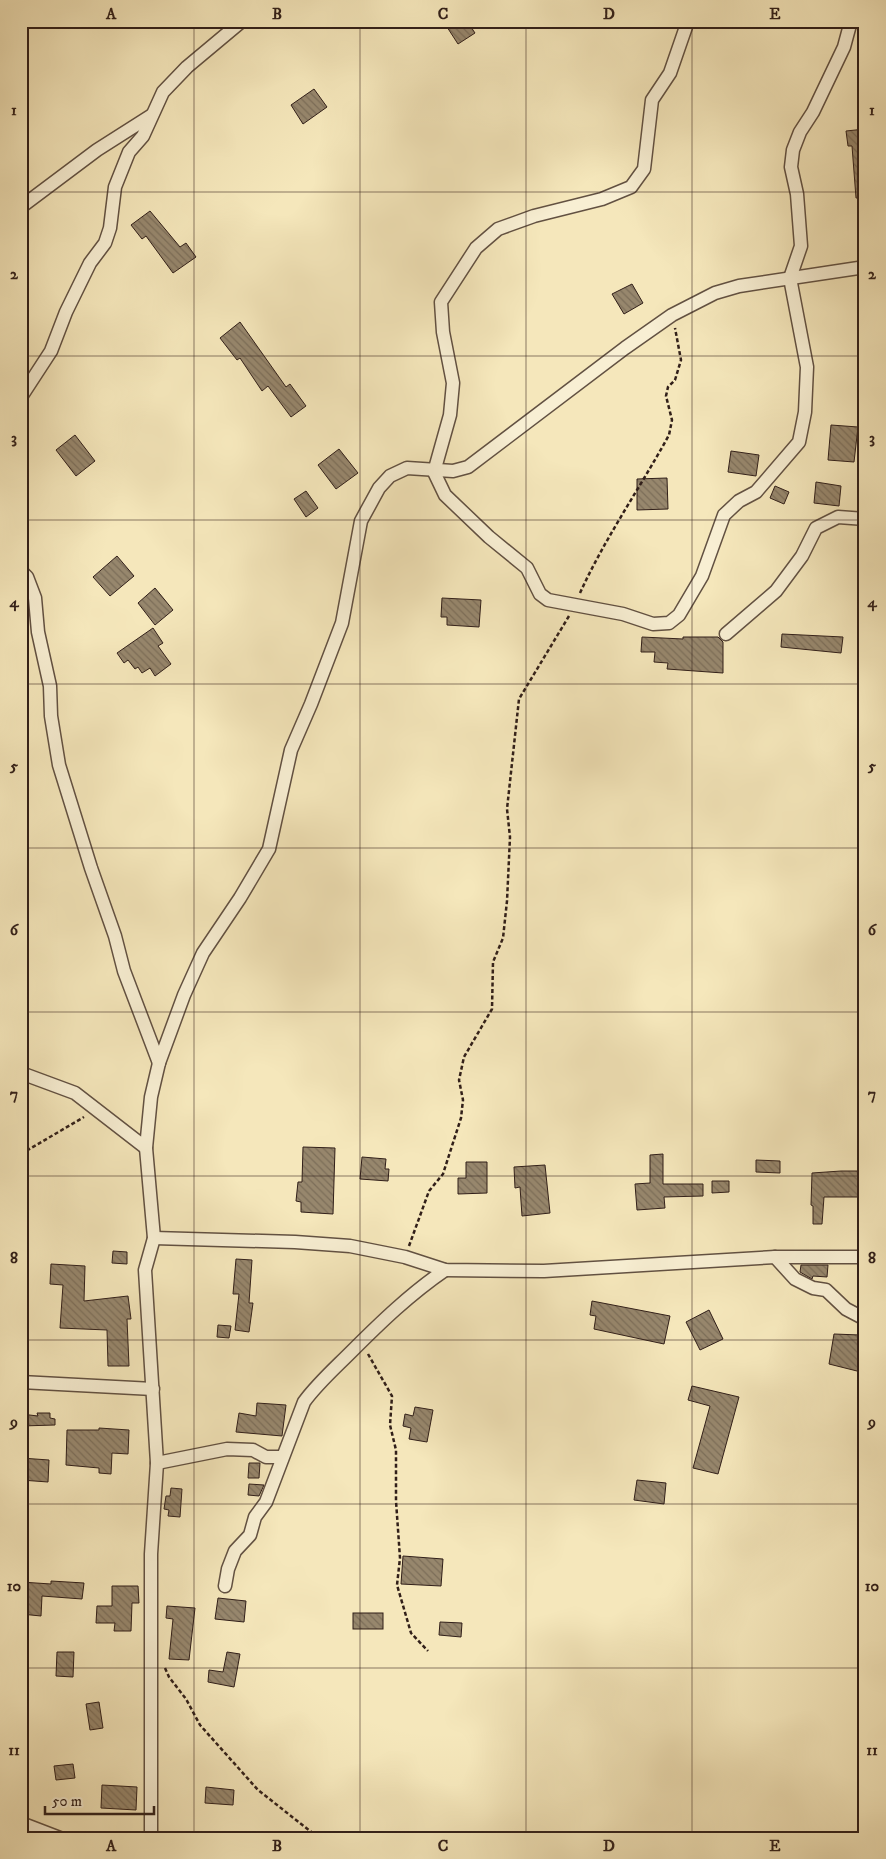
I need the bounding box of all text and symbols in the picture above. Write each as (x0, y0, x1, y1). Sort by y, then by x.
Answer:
text: A (105, 4, 117, 24)
text: B (272, 4, 282, 24)
text: C (438, 4, 448, 24)
text: D (603, 4, 615, 24)
text: E (769, 4, 781, 24)
text: 1 (11, 100, 17, 120)
text: 1 (869, 100, 875, 120)
text: 2 (10, 264, 19, 284)
text: 2 (868, 264, 877, 284)
text: 3 (11, 428, 17, 448)
text: 3 (869, 428, 875, 448)
text: 4 (8, 592, 19, 612)
text: 4 (866, 592, 877, 612)
text: 5 (9, 756, 18, 776)
text: 5 (867, 756, 876, 776)
text: 6 (10, 920, 20, 940)
text: 6 (868, 920, 878, 940)
text: 7 (10, 1084, 18, 1104)
text: 7 (868, 1084, 876, 1104)
text: 8 (10, 1248, 18, 1268)
text: 8 (868, 1248, 876, 1268)
text: 9 (9, 1412, 18, 1432)
text: 9 (867, 1412, 876, 1432)
text: 10 (7, 1576, 22, 1596)
text: 10 (865, 1576, 880, 1596)
text: 11 (8, 1740, 20, 1760)
text: 11 (866, 1740, 878, 1760)
scale bar (45, 1784, 154, 1816)
text: 50 m (52, 1792, 82, 1811)
text: A (105, 1836, 117, 1856)
text: B (272, 1836, 282, 1856)
text: C (438, 1836, 448, 1856)
text: D (603, 1836, 615, 1856)
text: E (769, 1836, 781, 1856)

